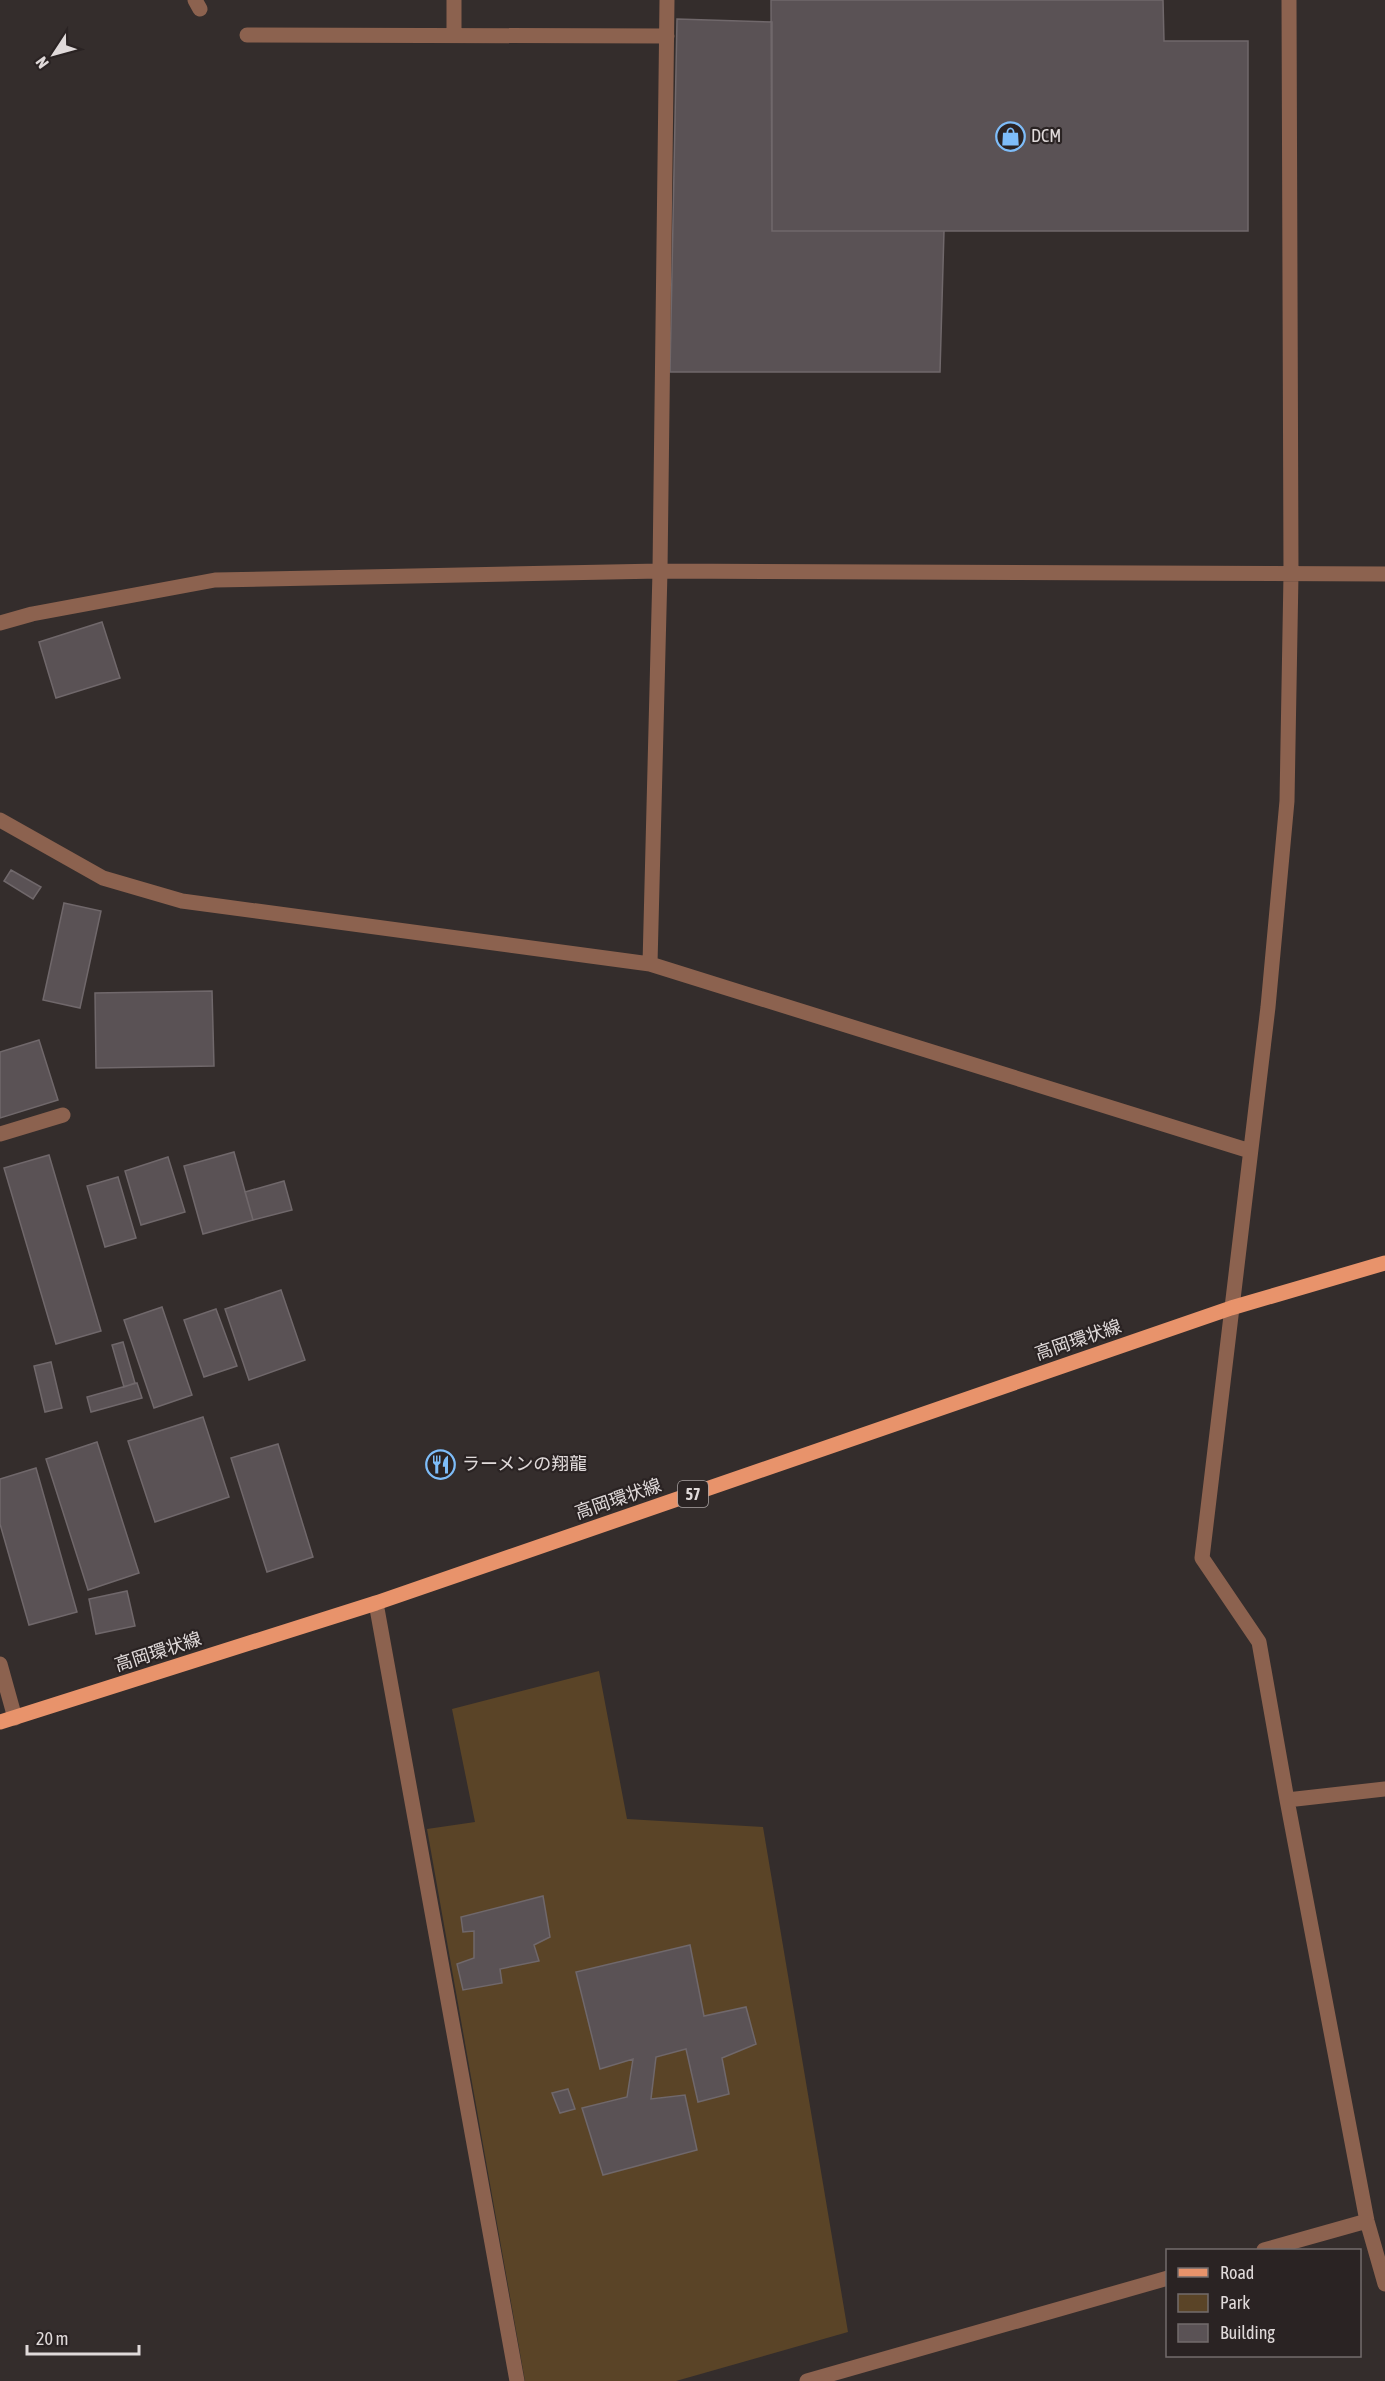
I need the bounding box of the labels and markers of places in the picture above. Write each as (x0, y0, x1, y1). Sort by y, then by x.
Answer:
shop icon: DCM (994, 120, 1026, 152)
place label: DCM (1031, 125, 1061, 146)
restaurant icon: ラーメンの翔龍 (425, 1448, 457, 1480)
place label: ラーメンの翔龍 (462, 1453, 587, 1474)

